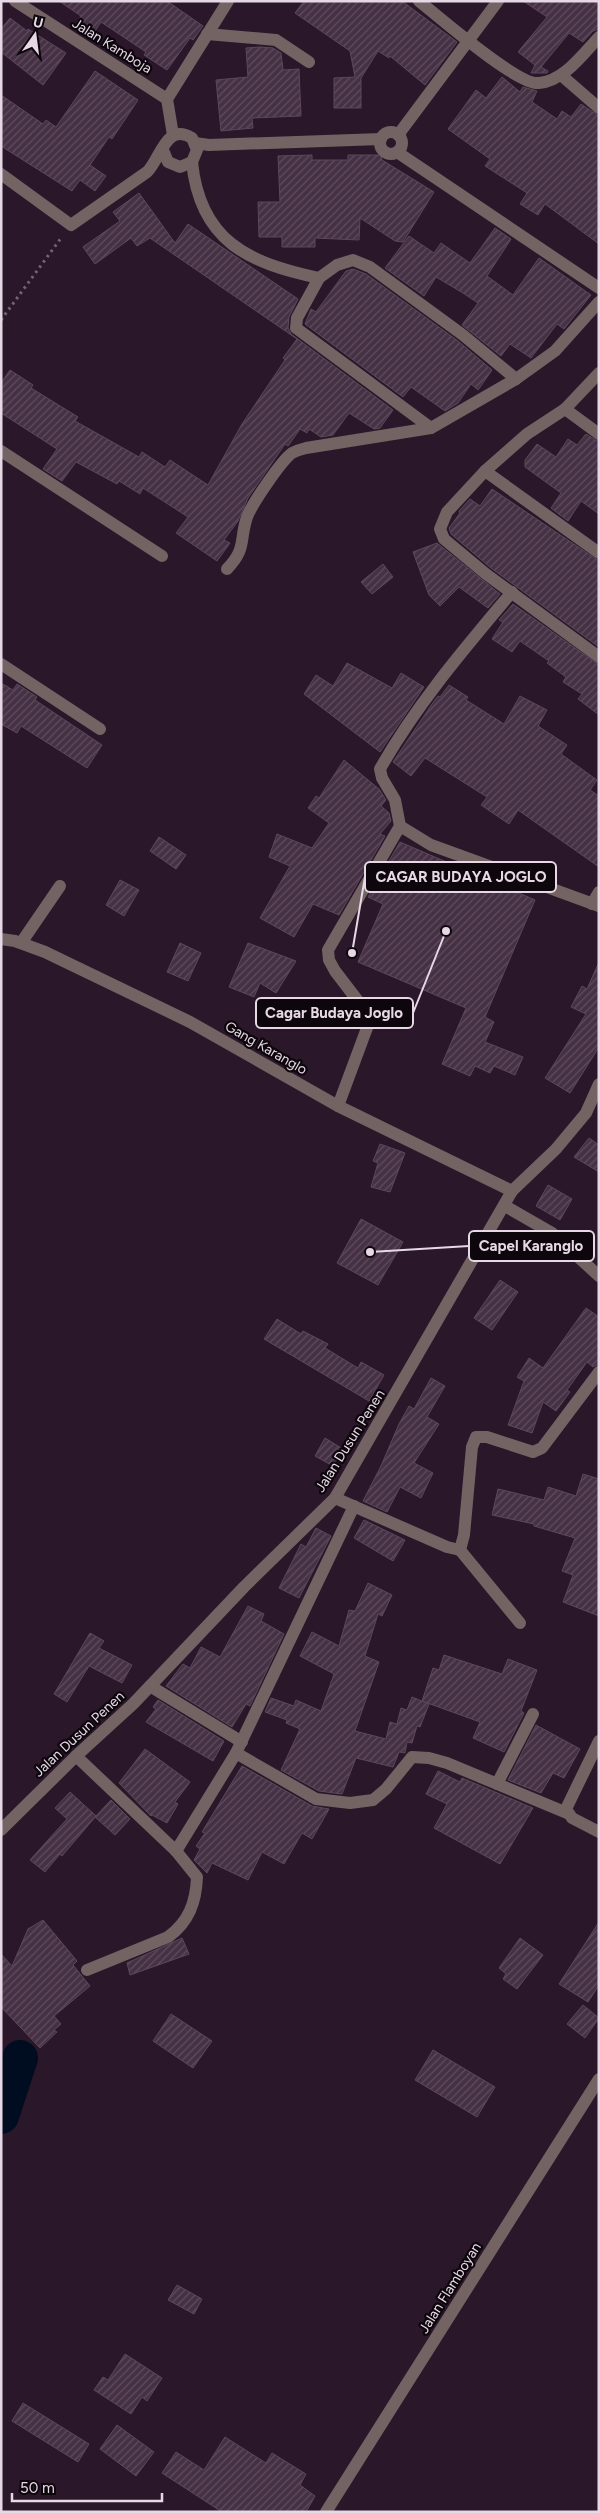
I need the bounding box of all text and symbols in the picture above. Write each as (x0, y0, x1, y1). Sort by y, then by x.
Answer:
north arrow (10, 10, 60, 60)
text: U (31, 13, 45, 32)
street label: Jalan Kamboja (69, 15, 155, 77)
callout: CAGAR BUDAYA JOGLO (365, 862, 556, 892)
text: CAGAR BUDAYA JOGLO (375, 868, 547, 886)
callout: Cagar Budaya Joglo (256, 998, 413, 1028)
text: Cagar Budaya Joglo (265, 1004, 403, 1022)
street label: Gang Karanglo (222, 1018, 310, 1078)
callout: Capel Karanglo (469, 1231, 594, 1261)
text: Capel Karanglo (479, 1237, 584, 1255)
street label: Jalan Dusun Penen (312, 1386, 389, 1495)
street label: Jalan Dusun Penen (30, 1688, 128, 1780)
street label: Jalan Flamboyan (415, 2239, 485, 2337)
scale bar (12, 2470, 162, 2502)
text: 50 m (20, 2479, 55, 2497)

